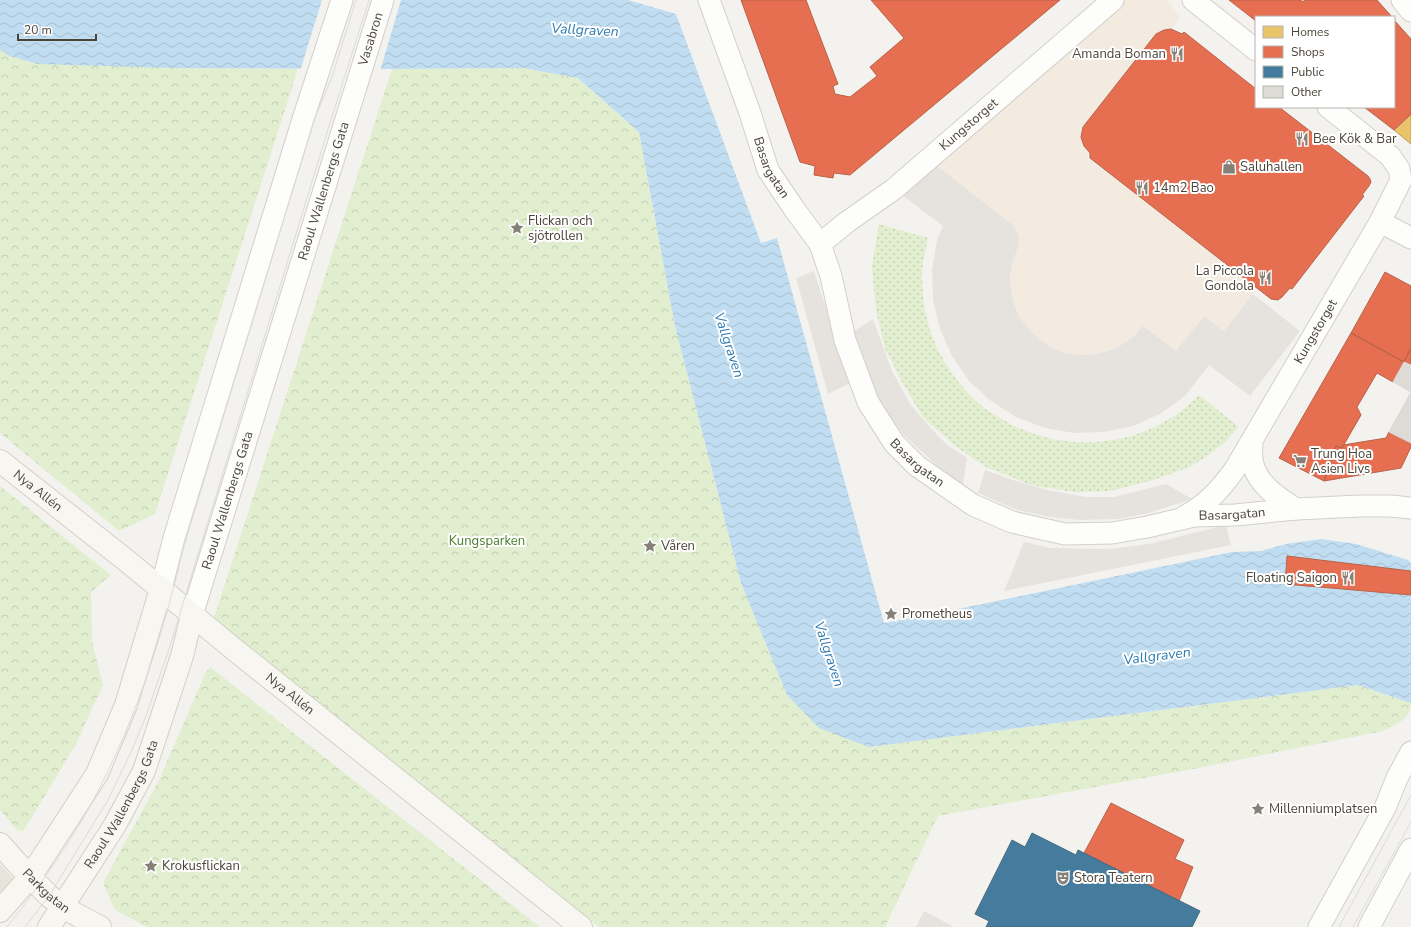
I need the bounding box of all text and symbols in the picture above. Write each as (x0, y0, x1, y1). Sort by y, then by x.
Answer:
street label: Vasabron (354, 10, 388, 69)
scale bar (18, 16, 96, 42)
legend (1255, 16, 1395, 108)
water label: Vallgraven (551, 19, 619, 41)
text: 20 m (24, 22, 52, 38)
text: Homes (1291, 24, 1329, 40)
text: Shops (1291, 44, 1325, 60)
place label: Amanda Boman (1072, 45, 1166, 63)
restaurant icon: Amanda Boman (1169, 46, 1185, 62)
text: Public (1291, 64, 1325, 80)
text: Other (1291, 84, 1323, 100)
street label: Kungstorget (936, 94, 1002, 155)
street label: Raoul Wallenbergs Gata (294, 120, 354, 262)
place label: Bee Kök & Bar (1313, 130, 1397, 148)
restaurant icon: Bee Kök & Bar (1294, 131, 1310, 147)
street label: Basargatan (749, 135, 794, 202)
place label: Saluhallen (1240, 158, 1302, 176)
shop icon: Saluhallen (1221, 159, 1237, 175)
place label: 14m2 Bao (1153, 179, 1214, 197)
restaurant icon: 14m2 Bao (1134, 180, 1150, 196)
place label: Flickan och sjötrollen (528, 212, 593, 245)
place icon: Flickan och sjötrollen (509, 220, 525, 236)
place label: La Piccola Gondola (1196, 262, 1254, 295)
restaurant icon: La Piccola Gondola (1257, 270, 1273, 286)
street label: Kungstorget (1290, 296, 1342, 367)
water label: Vallgraven (710, 310, 748, 380)
street label: Raoul Wallenbergs Gata (198, 429, 258, 572)
street label: Basargatan (886, 435, 948, 491)
place label: Trung Hoa Asien Livs (1311, 445, 1372, 478)
supermarket icon: Trung Hoa Asien Livs (1292, 453, 1308, 469)
street label: Nya Allén (9, 466, 66, 516)
street label: Basargatan (1198, 503, 1266, 525)
park label: Kungsparken (449, 532, 525, 550)
place label: Våren (660, 537, 695, 555)
place icon: Våren (642, 538, 658, 554)
place label: Floating Saigon (1246, 569, 1337, 587)
restaurant icon: Floating Saigon (1340, 570, 1356, 586)
place label: Prometheus (902, 605, 972, 623)
place icon: Prometheus (883, 606, 899, 622)
water label: Vallgraven (810, 619, 848, 689)
water label: Vallgraven (1122, 642, 1192, 670)
street label: Nya Allén (262, 669, 318, 719)
street label: Raoul Wallenbergs Gata (80, 738, 163, 872)
place label: Millenniumplatsen (1269, 800, 1377, 818)
place icon: Millenniumplatsen (1250, 801, 1266, 817)
place label: Krokusflickan (162, 857, 240, 875)
place icon: Krokusflickan (143, 858, 159, 874)
street label: Parkgatan (18, 865, 74, 918)
place label: Stora Teatern (1074, 869, 1153, 887)
theatre icon: Stora Teatern (1055, 870, 1071, 886)

